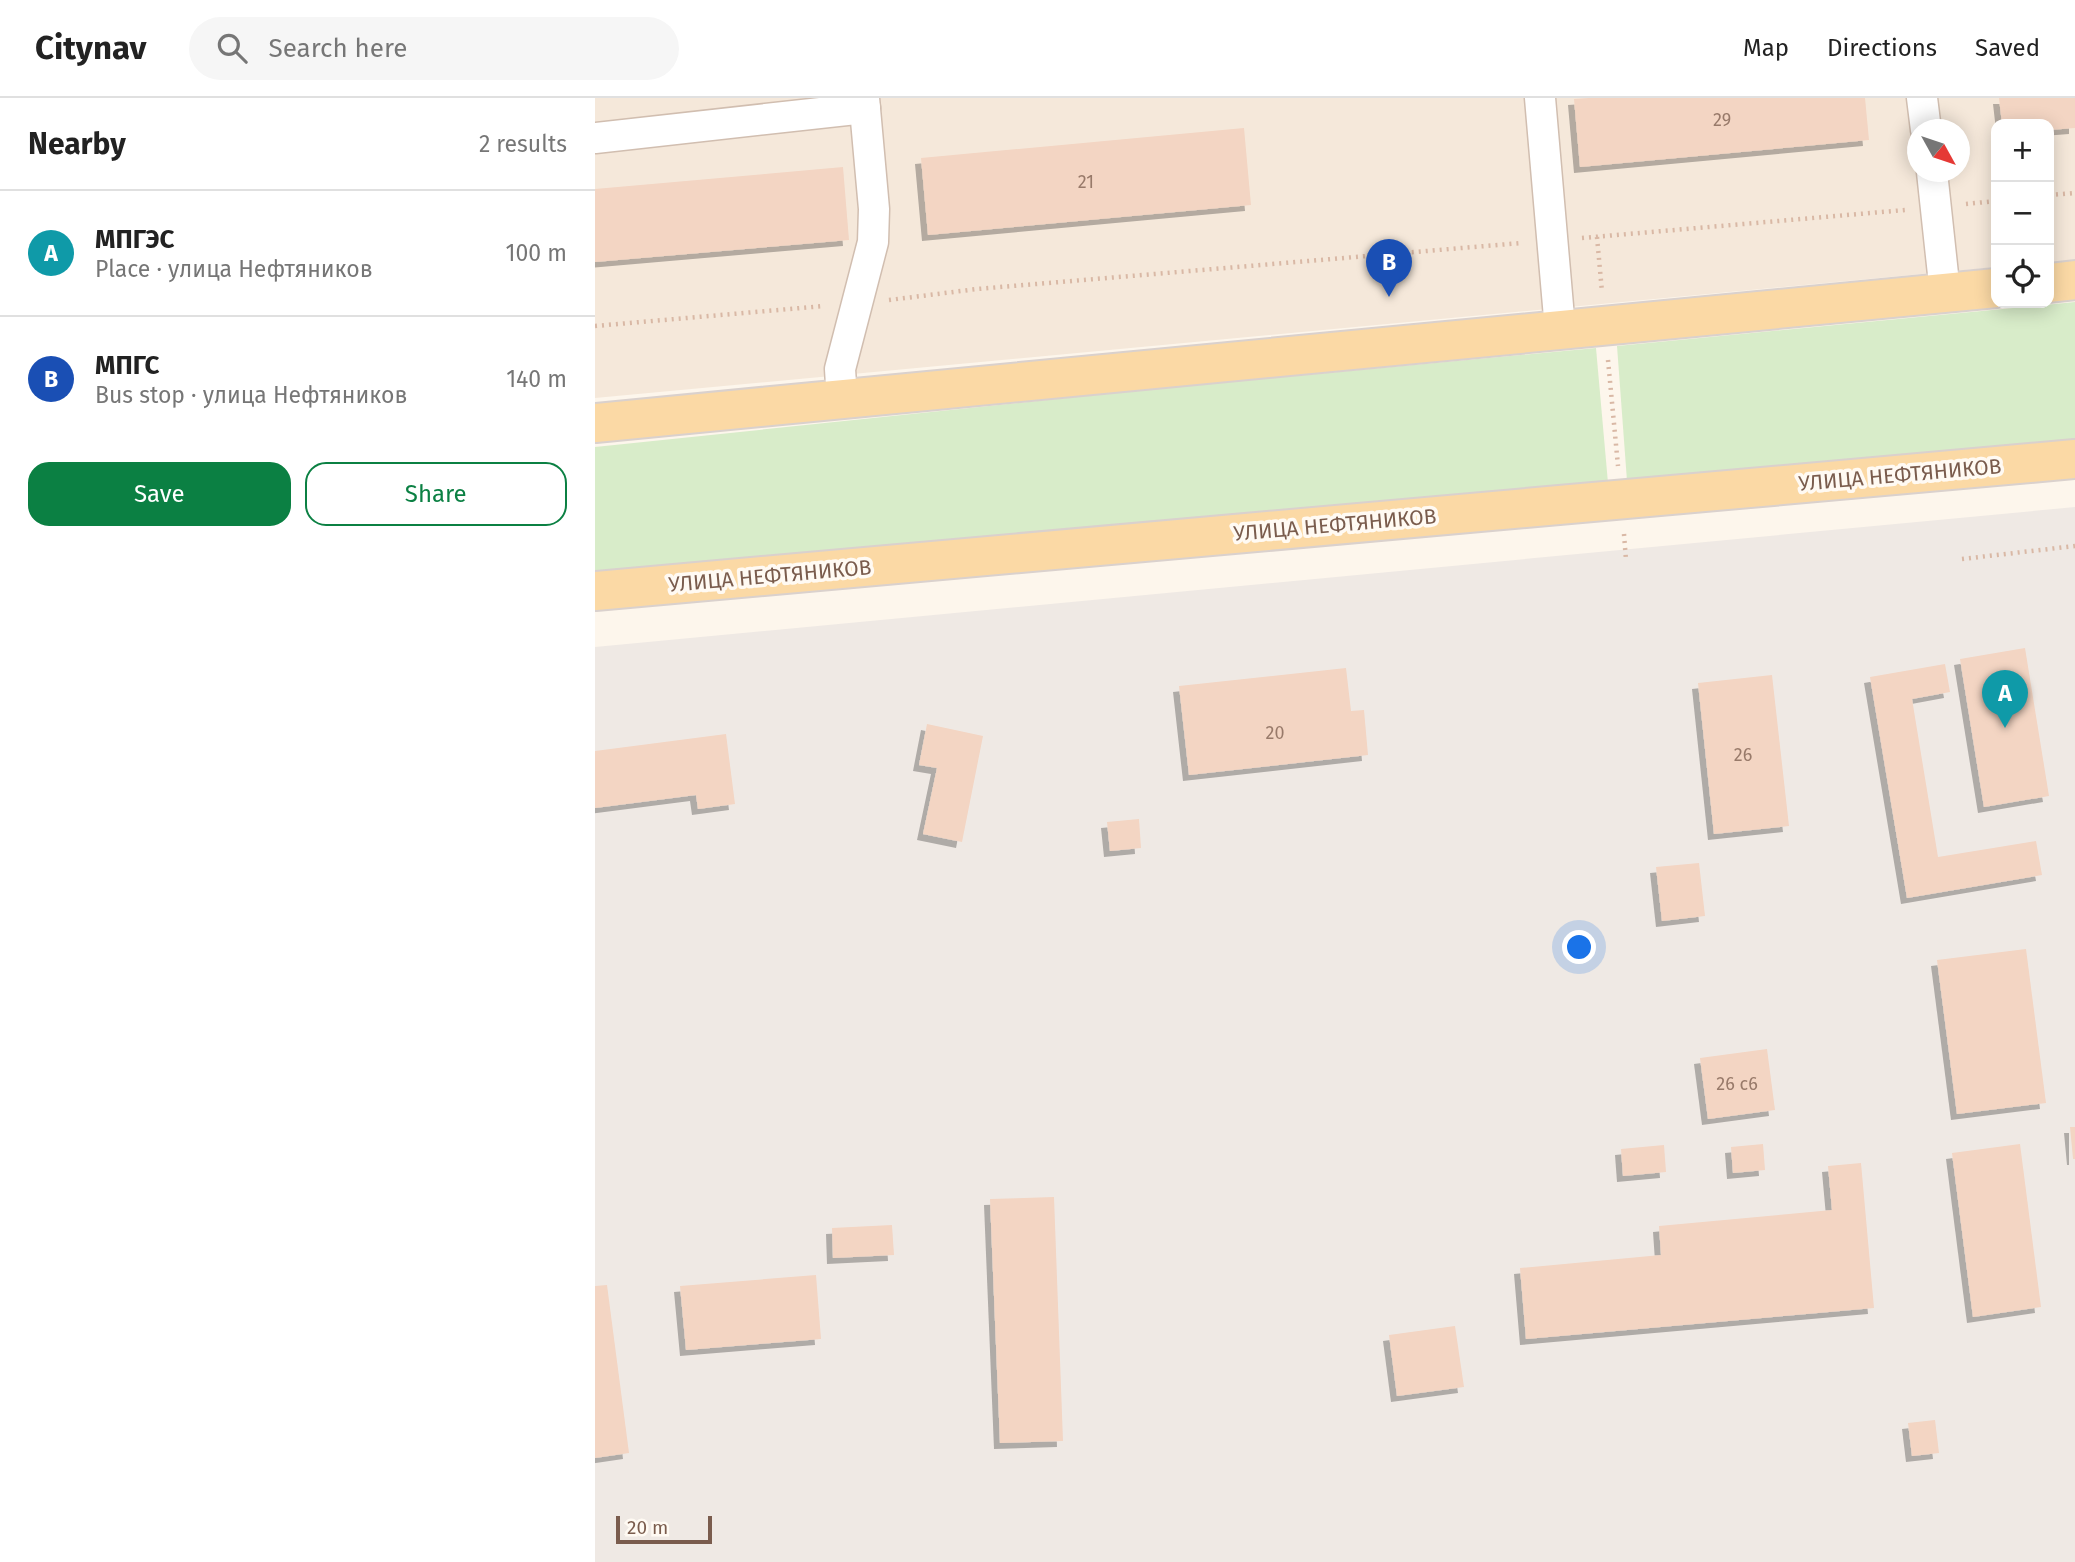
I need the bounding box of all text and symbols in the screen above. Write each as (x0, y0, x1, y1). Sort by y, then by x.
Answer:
search box (189, 17, 679, 80)
text: Citynav (35, 28, 147, 68)
icon: search (213, 29, 251, 67)
text: Search here (269, 33, 407, 64)
text: Map (1743, 34, 1789, 62)
text: Directions (1827, 34, 1937, 62)
text: Saved (1975, 34, 2040, 62)
house number: 29 (1713, 109, 1731, 131)
north arrow (1907, 119, 1970, 182)
map controls (1991, 119, 2054, 308)
button: + (1991, 119, 2054, 182)
text: Nearby (28, 126, 126, 162)
text: 2 results (479, 130, 567, 158)
house number: 21 (1078, 171, 1094, 193)
button: − (1991, 182, 2054, 245)
text: МПГЭС (95, 224, 175, 255)
text: A (44, 239, 58, 267)
text: 100 m (506, 239, 567, 267)
pin: B (1366, 239, 1412, 297)
button: locate (1991, 245, 2054, 308)
text: Place · улица Нефтяников (95, 255, 373, 283)
text: МПГС (95, 350, 159, 381)
text: B (44, 365, 58, 393)
text: 140 m (506, 365, 567, 393)
text: Bus stop · улица Нефтяников (95, 381, 407, 409)
street label: УЛИЦА НЕФТЯНИКОВ (1797, 453, 2003, 497)
button: Save (28, 462, 291, 526)
button: Share (305, 462, 567, 526)
street label: УЛИЦА НЕФТЯНИКОВ (1232, 503, 1438, 547)
street label: УЛИЦА НЕФТЯНИКОВ (667, 554, 873, 598)
pin: A (1982, 670, 2028, 728)
house number: 20 (1266, 722, 1284, 744)
house number: 26 (1734, 744, 1752, 766)
your location (1562, 930, 1596, 964)
house number: 26 с6 (1716, 1073, 1758, 1095)
scale bar (616, 1513, 712, 1545)
text: 20 m (627, 1516, 668, 1539)

